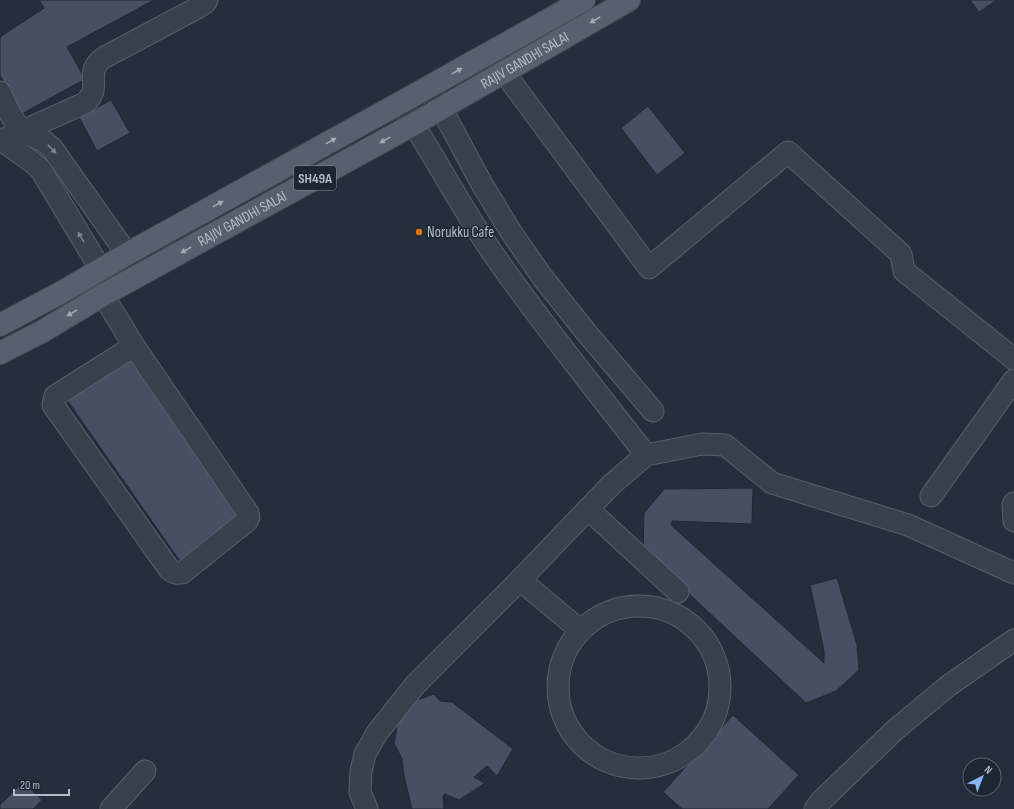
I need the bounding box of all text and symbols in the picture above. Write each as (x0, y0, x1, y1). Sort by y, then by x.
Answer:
one-way arrow (589, 16, 601, 23)
street label: RAJIV GANDHI SALAI (477, 27, 572, 93)
one-way arrow (451, 68, 463, 75)
one-way arrow (380, 137, 391, 143)
one-way arrow (325, 138, 337, 145)
one-way arrow (47, 144, 57, 154)
road number: SH49A (294, 166, 336, 190)
street label: RAJIV GANDHI SALAI (194, 186, 290, 251)
one-way arrow (212, 201, 223, 208)
place label: Norukku Cafe (427, 223, 494, 242)
marker: Norukku Cafe (414, 227, 424, 237)
one-way arrow (77, 231, 84, 243)
one-way arrow (180, 246, 191, 253)
one-way arrow (66, 310, 78, 317)
north arrow (962, 757, 1002, 797)
text: N (982, 763, 995, 777)
scale bar (14, 771, 69, 797)
text: 20 m (20, 778, 40, 793)

